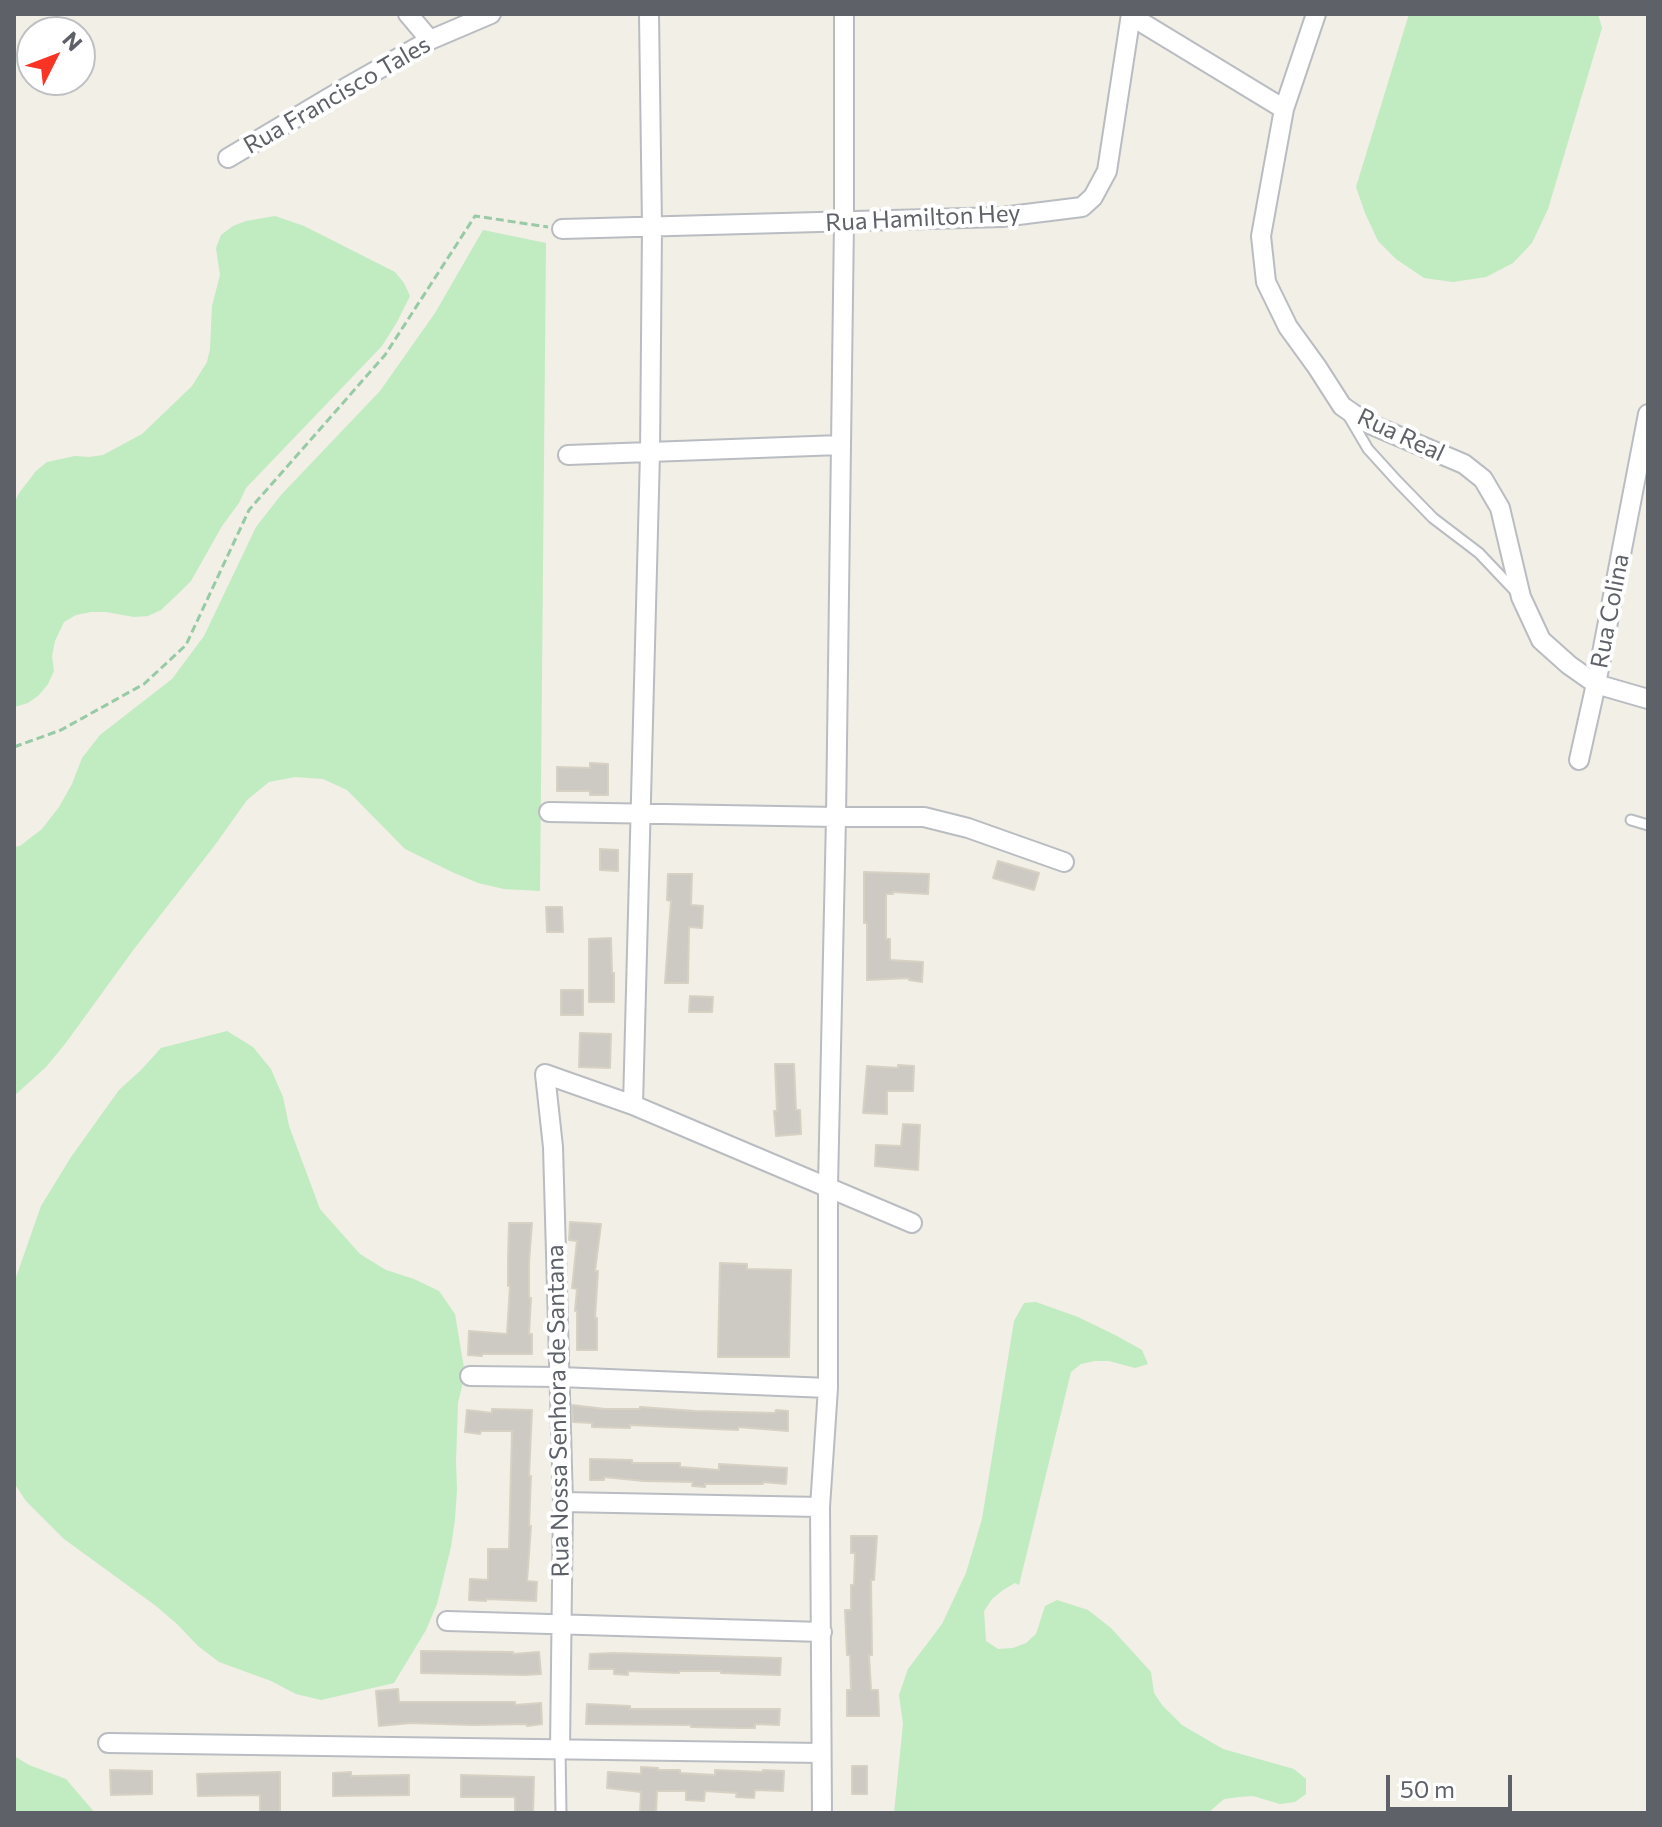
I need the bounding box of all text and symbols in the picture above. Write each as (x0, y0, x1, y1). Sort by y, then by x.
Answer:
north arrow (16, 16, 96, 96)
text: N (57, 26, 88, 56)
street label: Rua Francisco Tales (238, 30, 436, 160)
street label: Rua Hamilton Hey (825, 199, 1021, 237)
street label: Rua Real (1353, 402, 1449, 468)
street label: Rua Colina (1585, 551, 1635, 671)
street label: Rua Nossa Senhora de Santana (541, 1244, 575, 1578)
scale bar (1390, 1759, 1516, 1809)
text: 50 m (1400, 1774, 1455, 1803)

